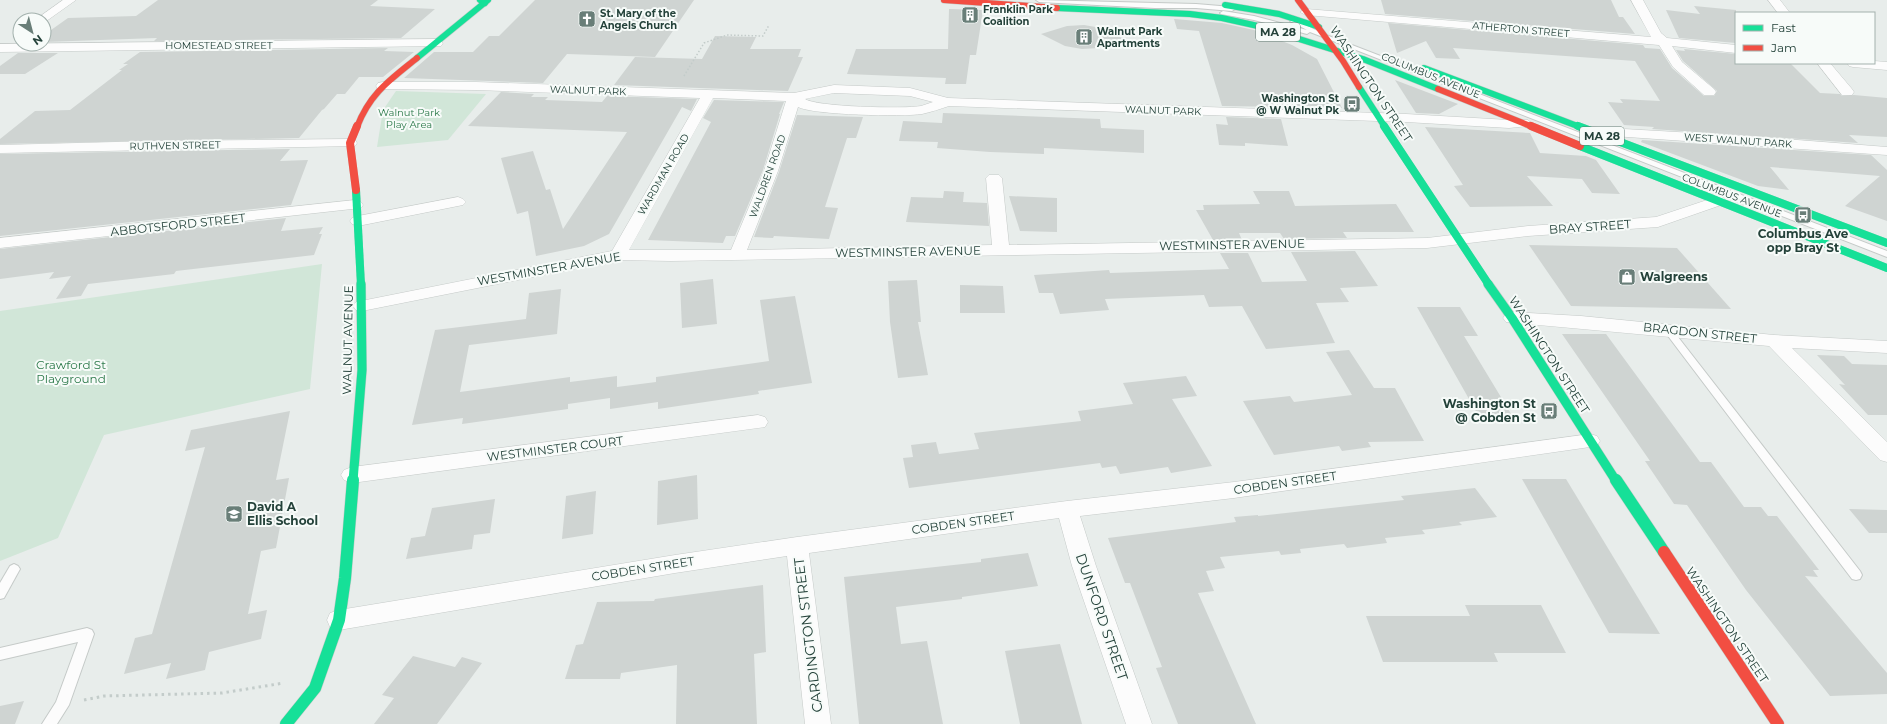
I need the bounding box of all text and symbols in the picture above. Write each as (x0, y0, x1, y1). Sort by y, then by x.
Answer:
place label: Franklin Park Coalition (983, 3, 1053, 28)
building icon: Franklin Park Coalition (960, 5, 980, 25)
place label: St. Mary of the Angels Church (599, 7, 677, 32)
church icon: St. Mary of the Angels Church (577, 9, 597, 29)
north arrow (12, 12, 52, 52)
legend (1735, 12, 1875, 64)
street label: ATHERTON STREET (1472, 19, 1570, 40)
text: Fast (1771, 20, 1796, 35)
road number: MA 28 (1256, 23, 1300, 41)
street label: WASHINGTON STREET (1327, 23, 1416, 145)
place label: Walnut Park Apartments (1096, 25, 1163, 50)
building icon: Walnut Park Apartments (1074, 27, 1094, 47)
text: N (30, 32, 46, 48)
street label: HOMESTEAD STREET (165, 39, 273, 52)
text: Jam (1770, 40, 1797, 55)
street label: COLUMBUS AVENUE (1379, 50, 1483, 101)
street label: WALNUT PARK (550, 83, 627, 98)
place label: Washington St @ W Walnut Pk (1256, 92, 1340, 117)
bus stop icon: Washington St @ W Walnut Pk (1342, 94, 1362, 114)
street label: WALNUT PARK (1125, 103, 1202, 118)
park label: Walnut Park Play Area (378, 106, 440, 131)
road number: MA 28 (1580, 127, 1624, 145)
street label: WEST WALNUT PARK (1683, 130, 1793, 151)
street label: WARDMAN ROAD (635, 131, 692, 217)
street label: WALDREN ROAD (746, 133, 789, 220)
street label: RUTHVEN STREET (129, 138, 221, 153)
street label: COLUMBUS AVENUE (1680, 170, 1784, 221)
bus stop icon: Columbus Ave opp Bray St (1793, 205, 1813, 225)
street label: ABBOTSFORD STREET (110, 210, 246, 239)
street label: BRAY STREET (1548, 216, 1632, 237)
place label: Columbus Ave opp Bray St (1758, 226, 1849, 255)
street label: WESTMINSTER AVENUE (1159, 236, 1305, 253)
street label: WESTMINSTER AVENUE (835, 243, 981, 260)
street label: WESTMINSTER AVENUE (476, 248, 622, 289)
shop icon: Walgreens (1617, 267, 1637, 287)
place label: Walgreens (1640, 269, 1708, 284)
street label: WALNUT AVENUE (339, 285, 356, 395)
street label: WASHINGTON STREET (1506, 293, 1593, 416)
street label: BRAGDON STREET (1643, 319, 1758, 346)
park label: Crawford St Playground (36, 357, 106, 386)
place label: Washington St @ Cobden St (1443, 396, 1537, 425)
bus stop icon: Washington St @ Cobden St (1539, 401, 1559, 421)
street label: WESTMINSTER COURT (486, 433, 624, 464)
street label: COBDEN STREET (1232, 468, 1337, 497)
place label: David A Ellis School (247, 499, 318, 528)
school or university icon: David A Ellis School (224, 504, 244, 524)
street label: COBDEN STREET (910, 508, 1015, 537)
street label: DUNFORD STREET (1072, 551, 1132, 683)
street label: COBDEN STREET (590, 553, 695, 584)
street label: CARDINGTON STREET (790, 557, 826, 713)
street label: WASHINGTON STREET (1683, 564, 1772, 686)

